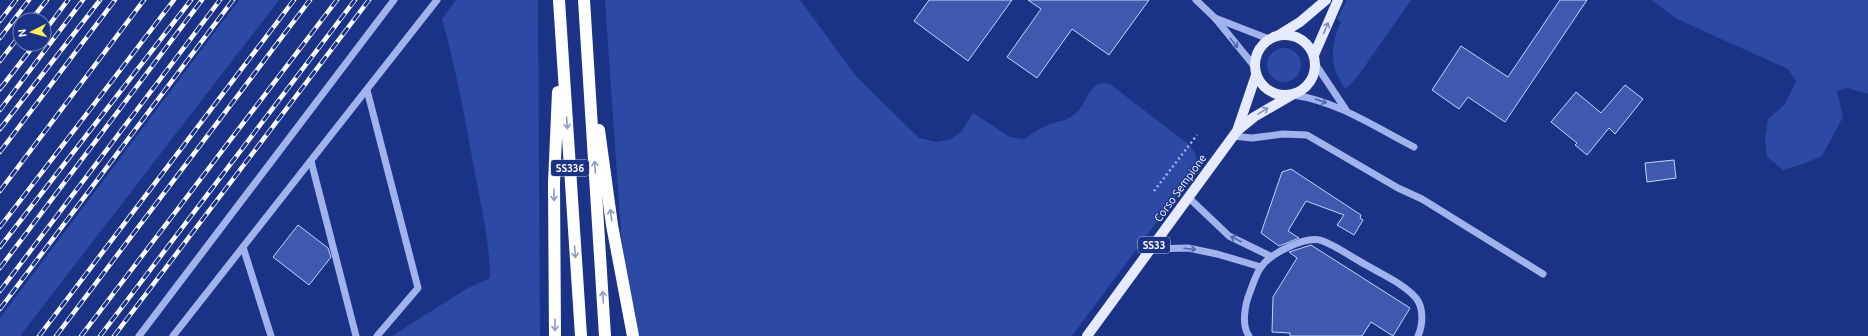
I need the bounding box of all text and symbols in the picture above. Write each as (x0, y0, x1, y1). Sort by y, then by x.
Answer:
north arrow (12, 12, 52, 52)
one-way arrow (1323, 22, 1331, 34)
text: N (16, 28, 28, 38)
one-way arrow (1230, 37, 1239, 48)
one-way arrow (1314, 98, 1327, 105)
one-way arrow (1257, 107, 1268, 115)
one-way arrow (563, 116, 570, 129)
street label: Corso Sempione (1152, 152, 1208, 224)
road number: SS336 (551, 160, 589, 176)
one-way arrow (591, 161, 598, 174)
one-way arrow (550, 188, 558, 201)
one-way arrow (607, 209, 615, 222)
one-way arrow (1230, 235, 1242, 242)
road number: SS33 (1138, 237, 1170, 253)
one-way arrow (572, 245, 579, 258)
one-way arrow (1183, 245, 1196, 253)
one-way arrow (599, 291, 606, 304)
one-way arrow (551, 318, 559, 331)

